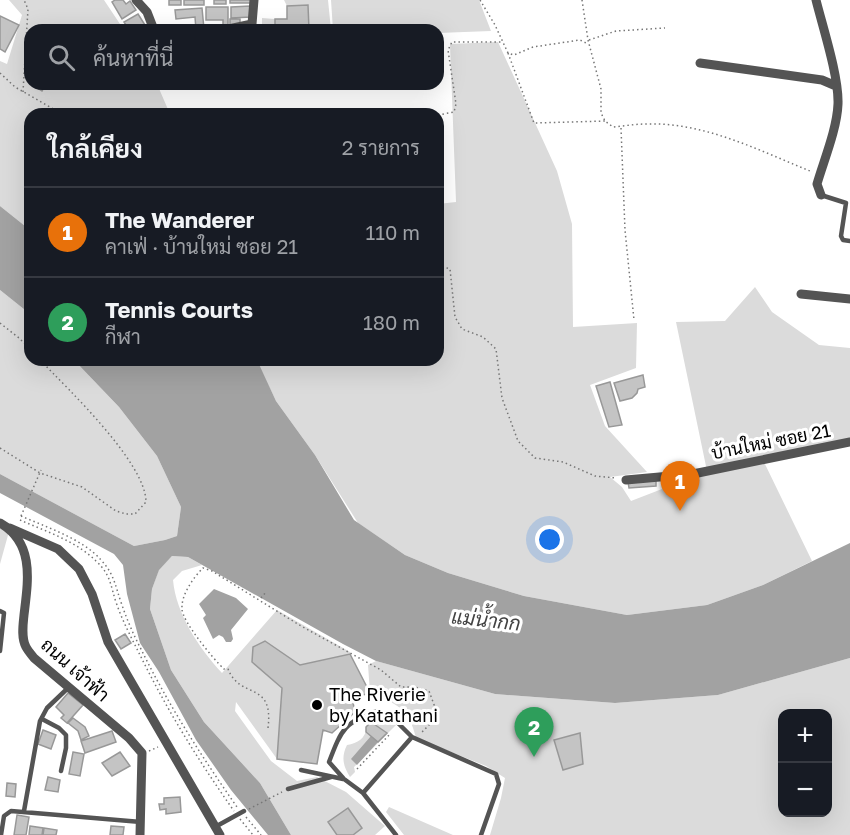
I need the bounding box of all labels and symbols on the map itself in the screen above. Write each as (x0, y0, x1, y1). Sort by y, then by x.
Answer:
street label: บ้านใหม่ ซอย 21 (709, 418, 833, 463)
pin: 1 (660, 462, 700, 511)
your location (535, 525, 564, 554)
water label: แม่น้ำกก (450, 598, 522, 635)
street label: ถนน เจ้าฟ้า (37, 633, 114, 706)
place label: The Riverie by Katathani (329, 683, 438, 726)
marker: The Riverie by Katathani (310, 698, 324, 712)
pin: 2 (514, 708, 554, 757)

